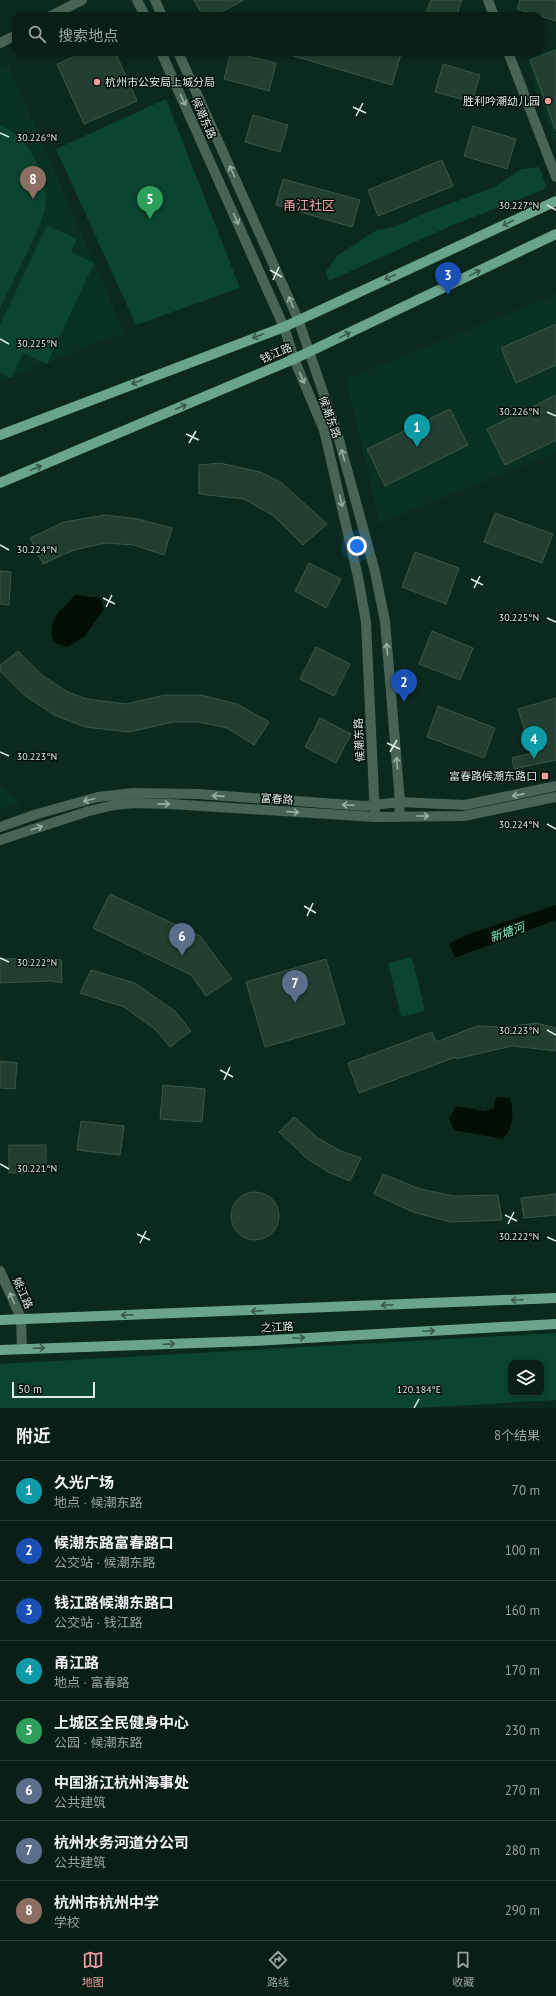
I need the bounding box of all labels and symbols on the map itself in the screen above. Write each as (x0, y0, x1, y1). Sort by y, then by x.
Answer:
place label: 杭州市公安局上城分局 (105, 75, 215, 89)
marker: 杭州市公安局上城分局 (92, 77, 102, 87)
one-way arrow (180, 94, 187, 106)
place label: 胜利吟潮幼儿园 (463, 94, 540, 108)
street label: 候潮东路 (189, 95, 219, 141)
marker: 胜利吟潮幼儿园 (543, 96, 553, 106)
text: 30.226°N (17, 131, 57, 144)
one-way arrow (228, 165, 235, 177)
pin: 8 (20, 166, 46, 199)
pin: 5 (137, 186, 163, 219)
district label: 甬江社区 (283, 197, 335, 214)
text: 30.227°N (499, 199, 539, 212)
one-way arrow (233, 213, 240, 225)
one-way arrow (502, 220, 514, 227)
pin: 3 (435, 262, 461, 295)
one-way arrow (469, 269, 481, 276)
one-way arrow (384, 274, 396, 281)
one-way arrow (287, 296, 294, 308)
one-way arrow (339, 331, 351, 338)
one-way arrow (253, 333, 265, 341)
text: 30.225°N (17, 337, 57, 350)
street label: 钱江路 (258, 340, 294, 366)
one-way arrow (299, 371, 306, 383)
one-way arrow (131, 379, 143, 387)
street label: 候潮东路 (316, 394, 344, 440)
one-way arrow (175, 402, 187, 410)
text: 30.226°N (499, 405, 539, 418)
pin: 1 (404, 414, 430, 447)
one-way arrow (339, 448, 346, 461)
one-way arrow (29, 464, 41, 471)
one-way arrow (337, 494, 345, 507)
your location (347, 536, 367, 556)
text: 30.224°N (17, 543, 57, 556)
text: 30.225°N (499, 611, 539, 624)
one-way arrow (384, 643, 391, 656)
pin: 2 (391, 669, 417, 702)
street label: 候潮东路 (351, 718, 367, 762)
pin: 4 (521, 726, 547, 759)
text: 30.223°N (17, 750, 57, 763)
one-way arrow (394, 757, 401, 770)
place label: 富春路候潮东路口 (449, 769, 537, 783)
marker: 富春路候潮东路口 (540, 771, 550, 781)
street label: 富春路 (260, 791, 294, 807)
one-way arrow (512, 791, 525, 799)
one-way arrow (212, 792, 225, 799)
one-way arrow (82, 796, 95, 804)
one-way arrow (157, 800, 170, 808)
one-way arrow (342, 801, 355, 808)
one-way arrow (286, 809, 299, 816)
one-way arrow (416, 812, 429, 820)
text: 30.224°N (499, 818, 539, 831)
one-way arrow (30, 824, 43, 831)
water label: 新塘河 (488, 918, 528, 945)
pin: 6 (169, 923, 195, 956)
text: 30.222°N (17, 956, 57, 969)
pin: 7 (282, 970, 308, 1003)
text: 30.223°N (499, 1024, 539, 1037)
text: 30.221°N (17, 1162, 57, 1175)
text: 30.222°N (499, 1230, 539, 1243)
street label: 姚江路 (10, 1275, 36, 1311)
one-way arrow (8, 1292, 15, 1304)
one-way arrow (511, 1296, 524, 1303)
one-way arrow (381, 1302, 394, 1309)
one-way arrow (251, 1307, 264, 1315)
one-way arrow (121, 1311, 134, 1319)
street label: 之江路 (260, 1319, 294, 1335)
one-way arrow (422, 1328, 435, 1335)
one-way arrow (292, 1335, 305, 1342)
one-way arrow (162, 1340, 175, 1347)
one-way arrow (32, 1344, 45, 1352)
scale bar (12, 1380, 95, 1399)
text: 120.184°E (397, 1383, 441, 1396)

